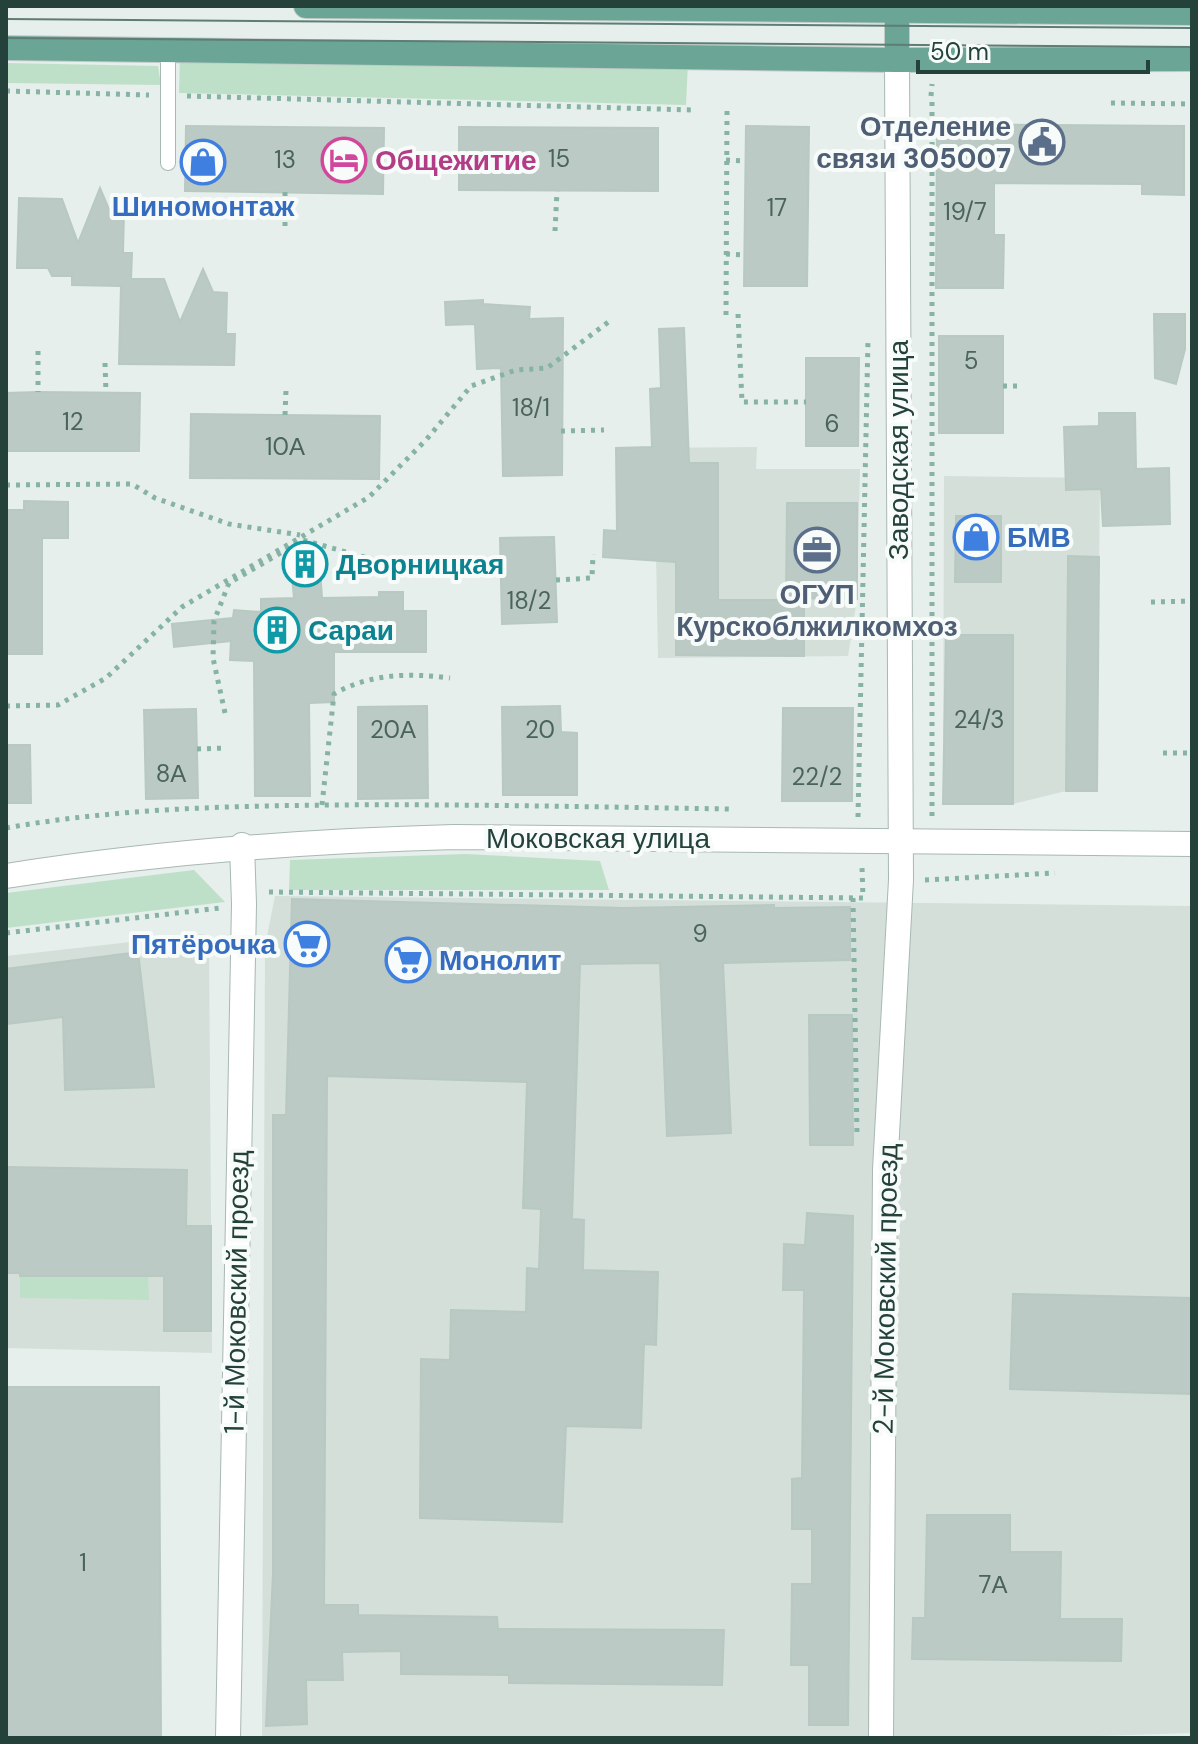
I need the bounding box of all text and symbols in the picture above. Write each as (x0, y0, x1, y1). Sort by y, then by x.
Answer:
scale bar (918, 24, 1148, 74)
text: 50 m (930, 36, 989, 67)
place label: Отделение связи 305007 (816, 108, 1011, 177)
public building icon: Отделение связи 305007 (1018, 118, 1066, 166)
hotel icon: Общежитие (320, 136, 368, 184)
shop icon: Шиномонтаж (179, 138, 227, 186)
place label: Общежитие (375, 142, 536, 179)
house number: 15 (548, 143, 570, 174)
house number: 13 (274, 144, 296, 175)
place label: Шиномонтаж (112, 188, 295, 225)
house number: 17 (767, 192, 787, 223)
house number: 19/7 (943, 196, 987, 227)
street label: Заводская улица (880, 339, 917, 560)
house number: 5 (964, 345, 978, 376)
house number: 18/1 (512, 392, 550, 423)
house number: 12 (62, 406, 84, 437)
house number: 6 (824, 408, 840, 439)
house number: 10А (265, 431, 305, 462)
shop icon: БМВ (952, 513, 1000, 561)
place label: БМВ (1007, 519, 1071, 556)
office icon: ОГУП Курскоблжилкомхоз (793, 526, 841, 574)
building icon: Дворницкая (281, 540, 329, 588)
place label: Дворницкая (336, 546, 504, 583)
place label: ОГУП Курскоблжилкомхоз (676, 576, 958, 645)
house number: 18/2 (507, 585, 551, 616)
building icon: Сараи (253, 606, 301, 654)
place label: Сараи (308, 612, 394, 649)
house number: 24/3 (954, 704, 1004, 735)
house number: 20А (370, 714, 416, 745)
house number: 20 (525, 714, 555, 745)
house number: 8А (156, 758, 186, 789)
house number: 22/2 (792, 761, 842, 792)
street label: Моковская улица (486, 820, 710, 857)
house number: 9 (692, 918, 708, 949)
supermarket icon: Пятёрочка (283, 920, 331, 968)
place label: Пятёрочка (131, 926, 276, 963)
supermarket icon: Монолит (384, 936, 432, 984)
place label: Монолит (439, 942, 561, 979)
street label: 2-й Моковский проезд (864, 1143, 907, 1435)
street label: 1-й Моковский проезд (216, 1150, 257, 1434)
house number: 1 (79, 1547, 87, 1578)
house number: 7А (979, 1569, 1007, 1600)

